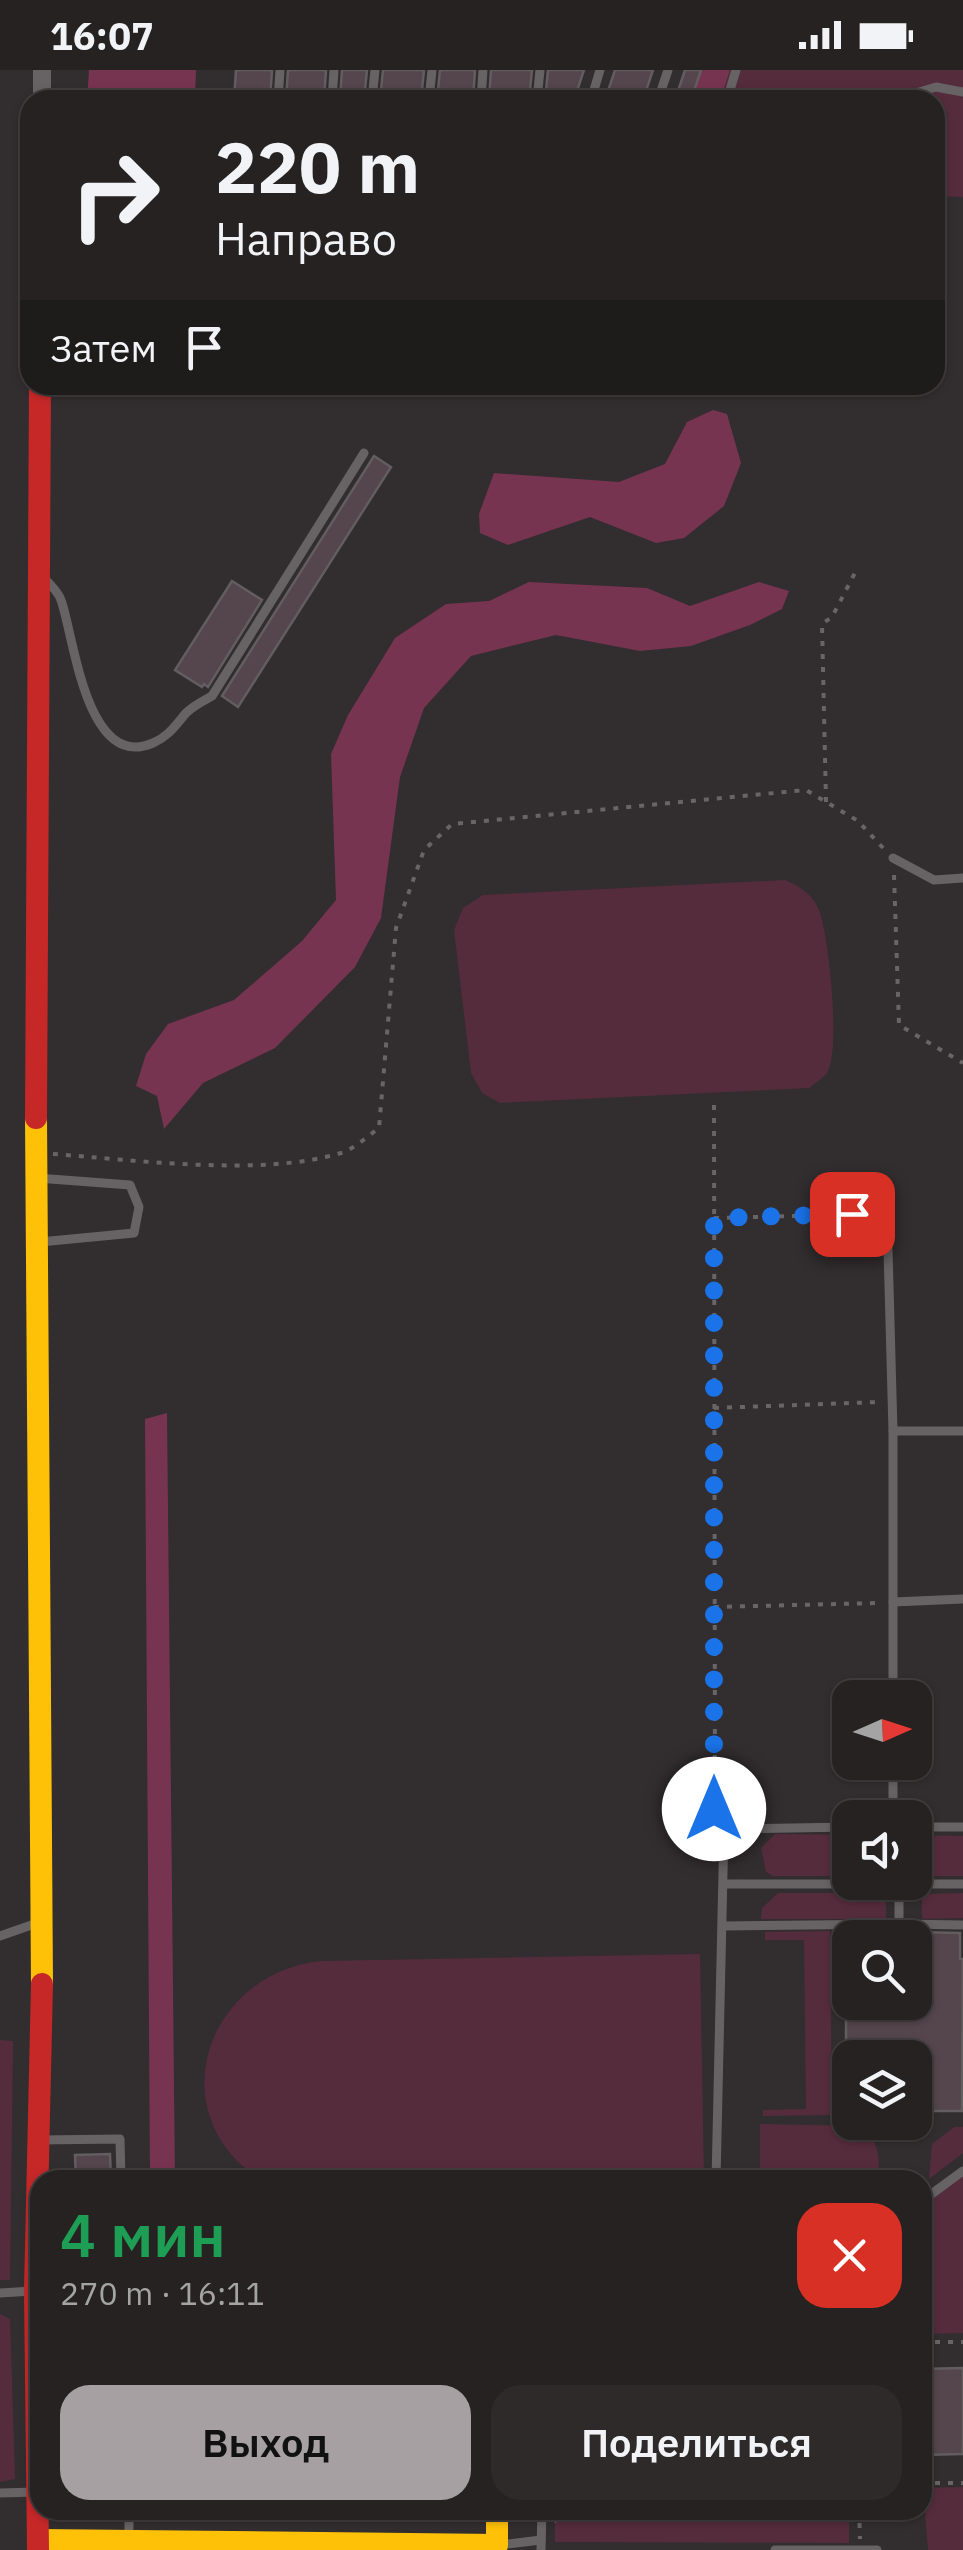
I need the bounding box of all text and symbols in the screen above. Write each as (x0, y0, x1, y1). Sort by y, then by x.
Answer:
text: 16:07 (50, 11, 154, 60)
text: 220 m (215, 121, 420, 212)
icon: right (50, 130, 180, 260)
text: Направо (215, 209, 397, 267)
icon: arrive (177, 320, 232, 375)
text: Затем (50, 323, 157, 372)
pin (810, 1172, 895, 1257)
icon: arrive (825, 1187, 880, 1242)
north arrow (832, 1680, 932, 1780)
map controls (832, 1680, 932, 2140)
position arrow (662, 1757, 766, 1861)
button: sound (832, 1800, 932, 1900)
button: search (832, 1920, 932, 2020)
button: layers (832, 2040, 932, 2140)
text: 4 мин (60, 2195, 226, 2274)
button: close (797, 2203, 902, 2308)
text: 270 m · 16:11 (60, 2272, 265, 2314)
button: Выход (60, 2385, 471, 2500)
button: Поделиться (491, 2385, 902, 2500)

